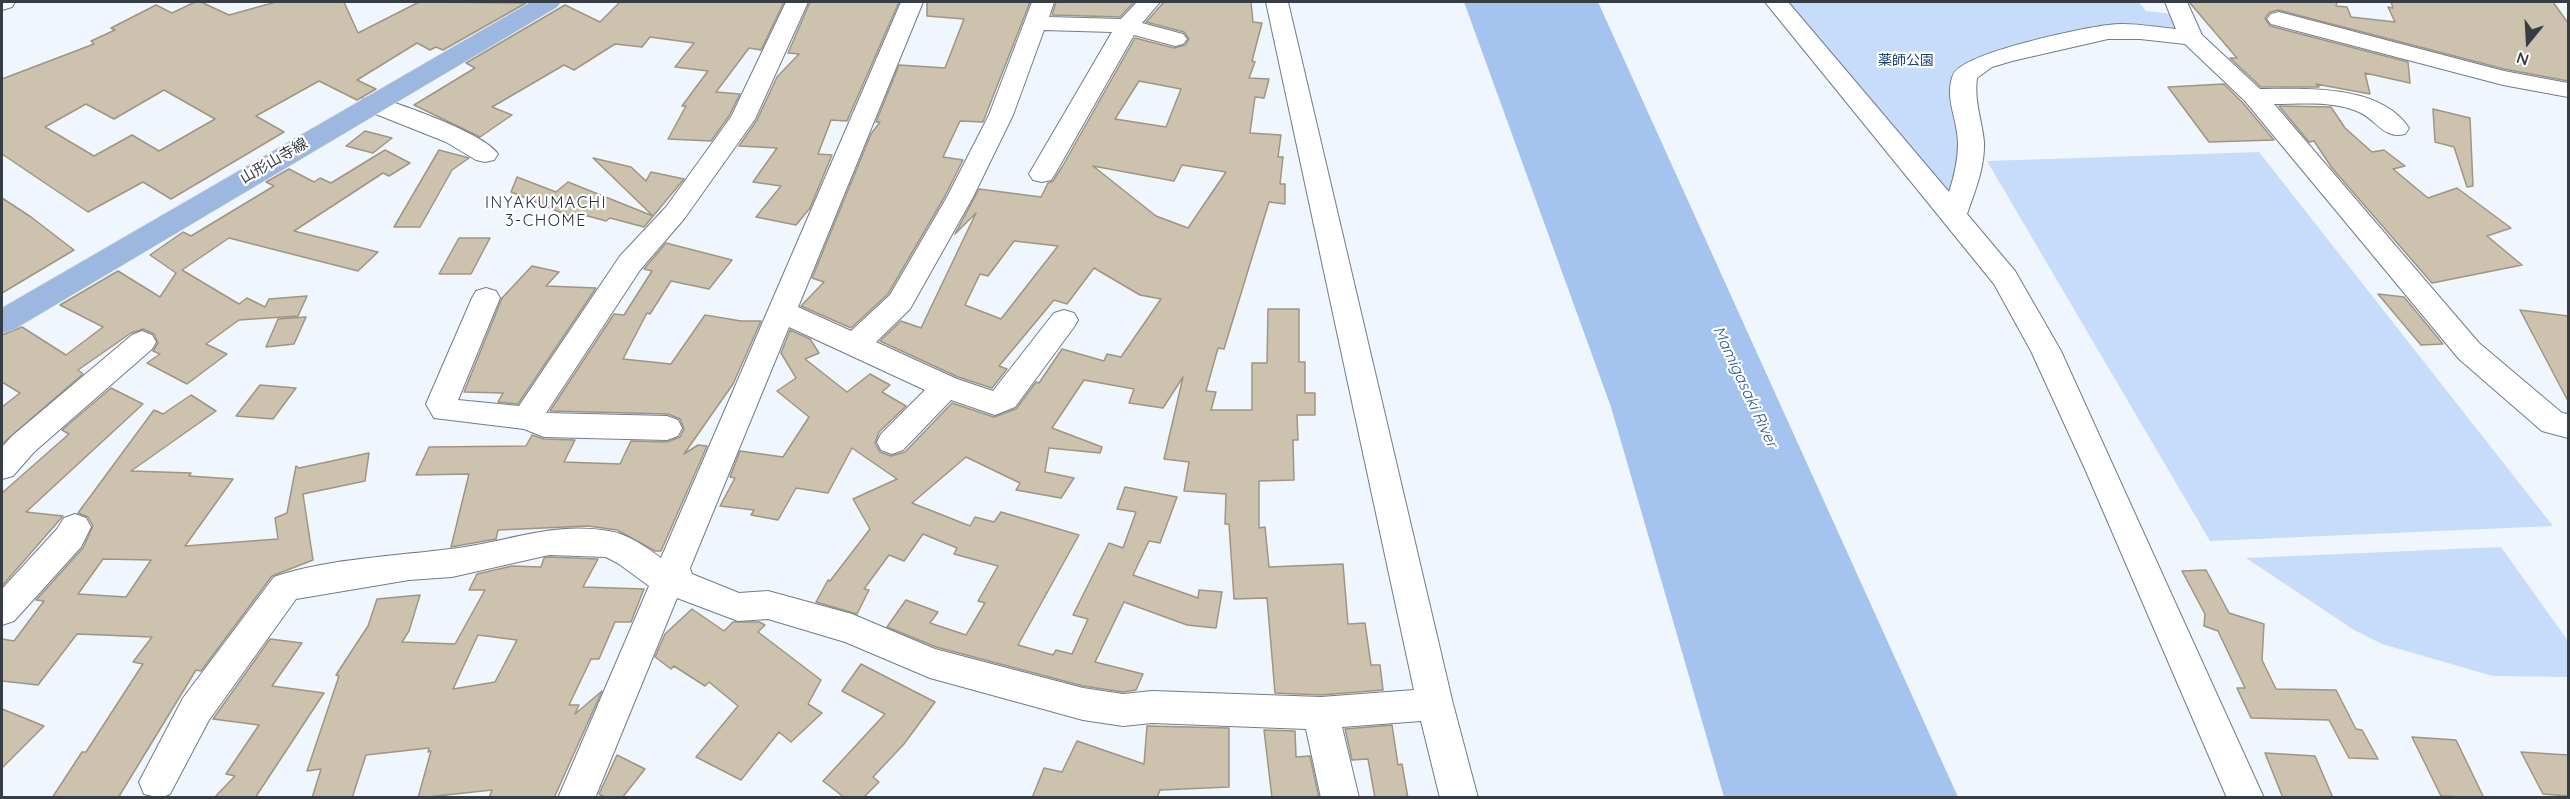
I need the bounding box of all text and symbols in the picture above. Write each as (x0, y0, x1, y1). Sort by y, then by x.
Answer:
north arrow (2498, 12, 2558, 72)
text: N (2514, 48, 2531, 70)
park label: 薬師公園 (1878, 53, 1934, 69)
street label: 山形山寺線 (237, 134, 311, 188)
district label: INYAKUMACHI 3-CHOME (485, 193, 607, 231)
water label: Mamigasaki River (1708, 323, 1782, 451)

